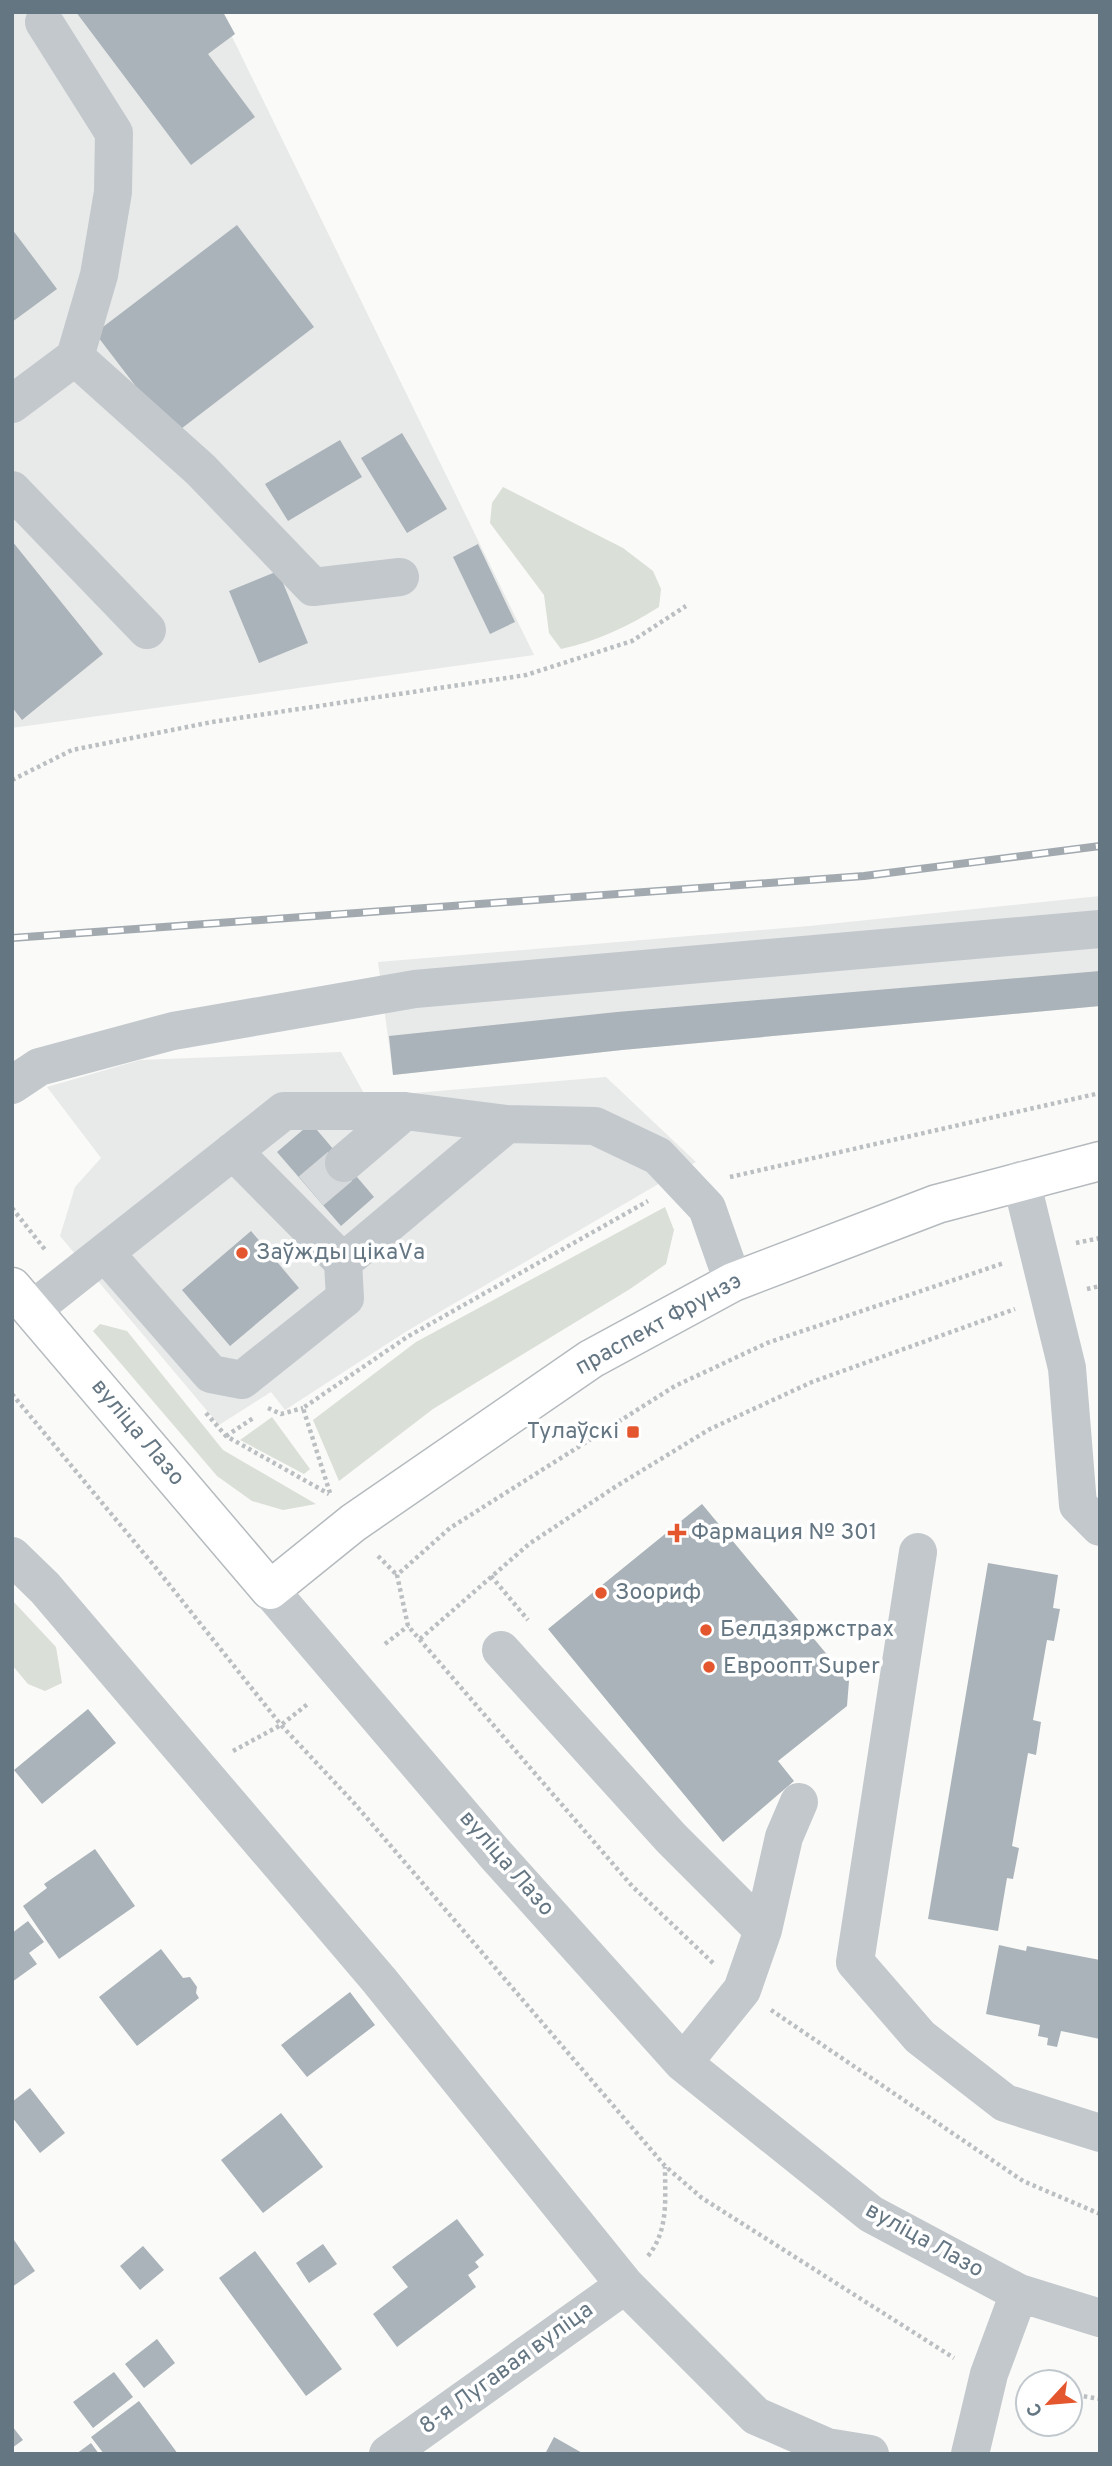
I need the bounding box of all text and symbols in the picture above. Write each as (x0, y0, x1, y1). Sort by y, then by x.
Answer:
place label: Заўжды цікаVа (256, 1239, 425, 1268)
marker: Заўжды цікаVа (234, 1245, 250, 1261)
street label: праспект Фрунзэ (571, 1267, 747, 1383)
street label: вуліца Лазо (84, 1373, 190, 1493)
place label: Тулаўскі (527, 1418, 619, 1447)
marker: Тулаўскі (625, 1424, 641, 1440)
place label: Фармация № 301 (691, 1519, 877, 1548)
marker: Фармация № 301 (669, 1525, 685, 1541)
place label: Зоориф (615, 1579, 701, 1608)
marker: Зоориф (593, 1585, 609, 1601)
place label: Белдзяржстрах (720, 1616, 894, 1645)
marker: Белдзяржстрах (698, 1622, 714, 1638)
place label: Евроопт Super (723, 1653, 880, 1682)
marker: Евроопт Super (701, 1659, 717, 1675)
street label: вуліца Лазо (452, 1805, 560, 1923)
street label: вуліца Лазо (860, 2197, 988, 2285)
street label: 8-я Лугавая вуліца (414, 2296, 600, 2442)
north arrow (1014, 2368, 1084, 2438)
text: С (1022, 2399, 1049, 2420)

